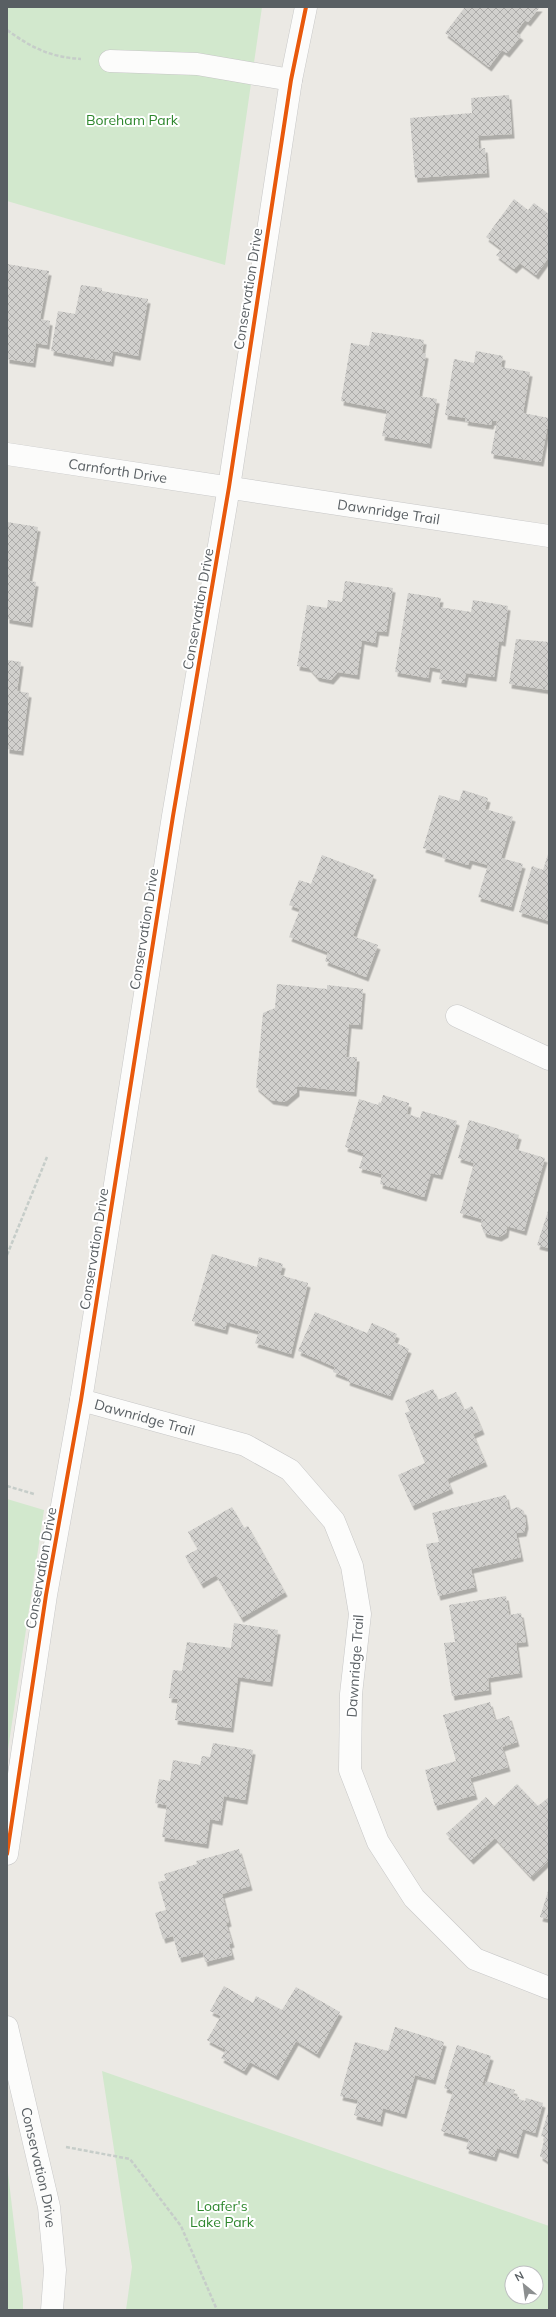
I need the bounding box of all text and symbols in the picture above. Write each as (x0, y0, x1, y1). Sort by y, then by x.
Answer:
park label: Boreham Park (86, 111, 179, 129)
street label: Conservation Drive (229, 227, 267, 351)
street label: Carnforth Drive (67, 454, 168, 487)
street label: Dawnridge Trail (336, 495, 441, 528)
street label: Conservation Drive (178, 547, 218, 671)
street label: Conservation Drive (125, 867, 163, 991)
street label: Conservation Drive (75, 1187, 113, 1311)
street label: Dawnridge Trail (92, 1395, 197, 1440)
street label: Conservation Drive (21, 1506, 61, 1630)
street label: Dawnridge Trail (342, 1614, 368, 1718)
street label: Conservation Drive (17, 2105, 60, 2228)
park label: Loafer's Lake Park (190, 2197, 255, 2231)
north arrow (504, 2265, 544, 2305)
text: N (512, 2268, 526, 2284)

